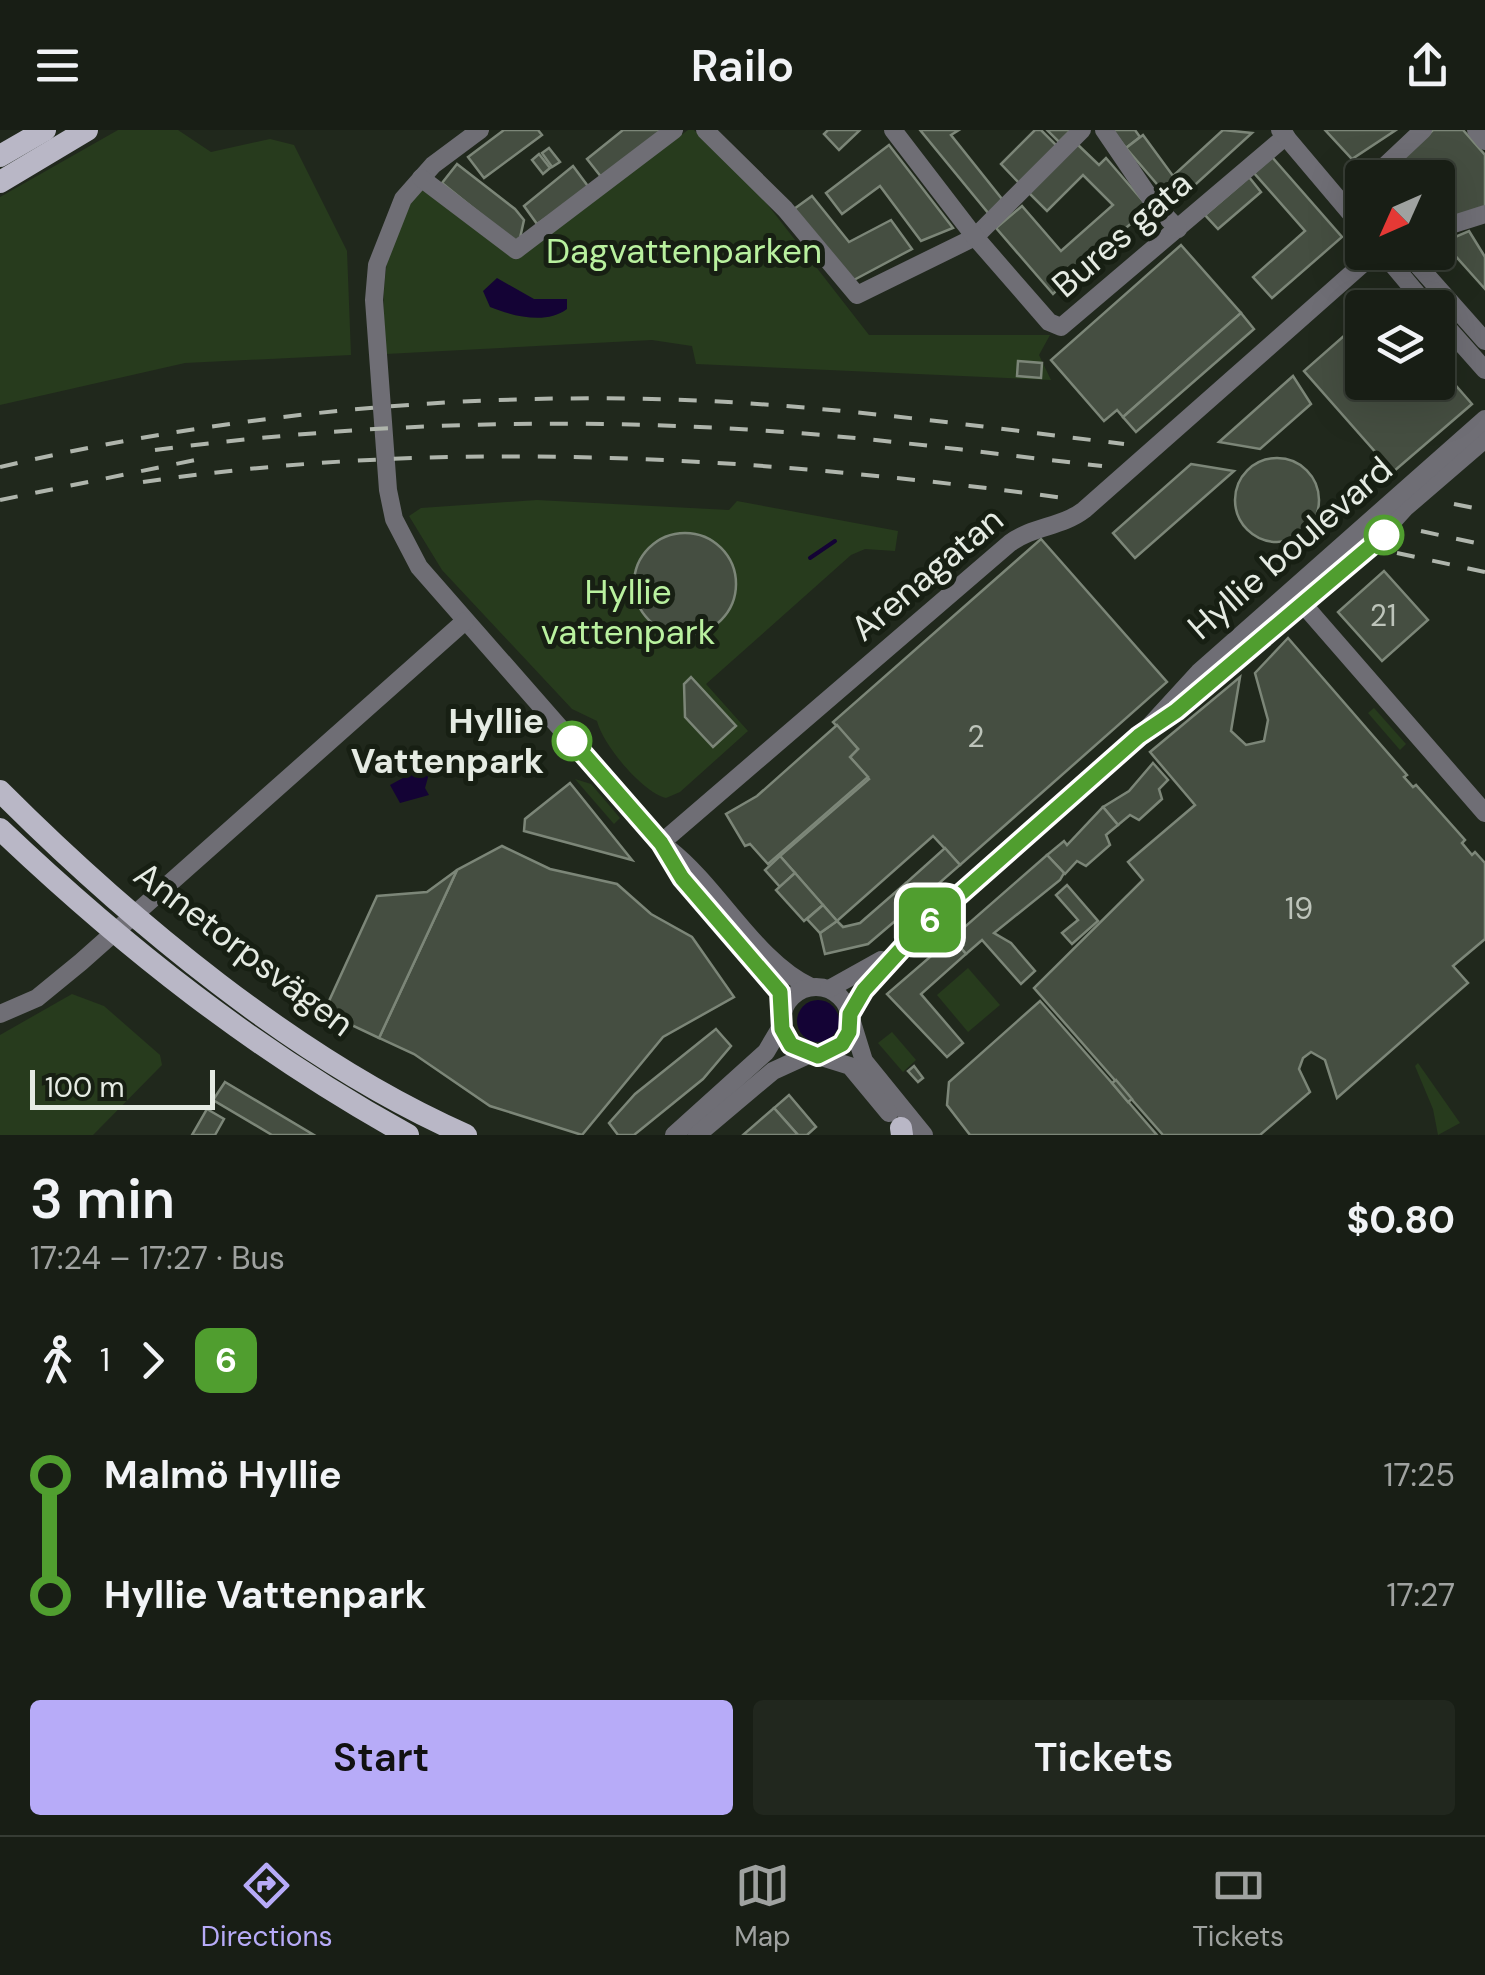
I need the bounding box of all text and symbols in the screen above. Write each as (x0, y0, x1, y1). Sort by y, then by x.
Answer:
text: Railo (691, 36, 794, 95)
icon: menu (30, 38, 85, 93)
icon: share (1400, 38, 1455, 93)
north arrow (1345, 160, 1455, 270)
map controls (1345, 160, 1455, 400)
street label: Bures gata (1042, 161, 1202, 307)
park label: Dagvattenparken (546, 228, 822, 274)
button: layers (1345, 290, 1455, 400)
street label: Hyllie boulevard (1178, 446, 1402, 650)
street label: Arenagatan (841, 497, 1013, 651)
unlabelled marker (1365, 516, 1403, 554)
park label: Hyllie vattenpark (541, 569, 716, 655)
house number: 21 (1370, 596, 1396, 635)
place label: Hyllie Vattenpark (351, 698, 544, 784)
house number: 2 (967, 717, 985, 756)
marker: Hyllie Vattenpark (553, 722, 591, 760)
street label: Annetorpsvägen (125, 851, 363, 1047)
line badge: 6 (898, 888, 962, 952)
house number: 19 (1285, 889, 1313, 928)
text: 6 (919, 897, 941, 943)
scale bar (30, 1065, 215, 1110)
text: 100 m (45, 1069, 124, 1106)
text: 3 min (30, 1163, 175, 1235)
text: $0.80 (1346, 1195, 1455, 1245)
text: 17:24 – 17:27 · Bus (30, 1237, 285, 1279)
icon: walk (30, 1333, 85, 1388)
icon: forward (125, 1333, 180, 1388)
text: 6 (215, 1337, 237, 1383)
text: 1 (100, 1339, 110, 1381)
text: Malmö Hyllie (104, 1450, 342, 1500)
text: 17:25 (1384, 1454, 1455, 1496)
text: Hyllie Vattenpark (104, 1570, 426, 1620)
text: 17:27 (1386, 1574, 1455, 1616)
button: Start (30, 1700, 733, 1815)
button: Tickets (753, 1700, 1455, 1815)
tab: Directions (201, 1858, 333, 1955)
tab: Map (734, 1858, 791, 1955)
tab: Tickets (1192, 1858, 1284, 1955)

